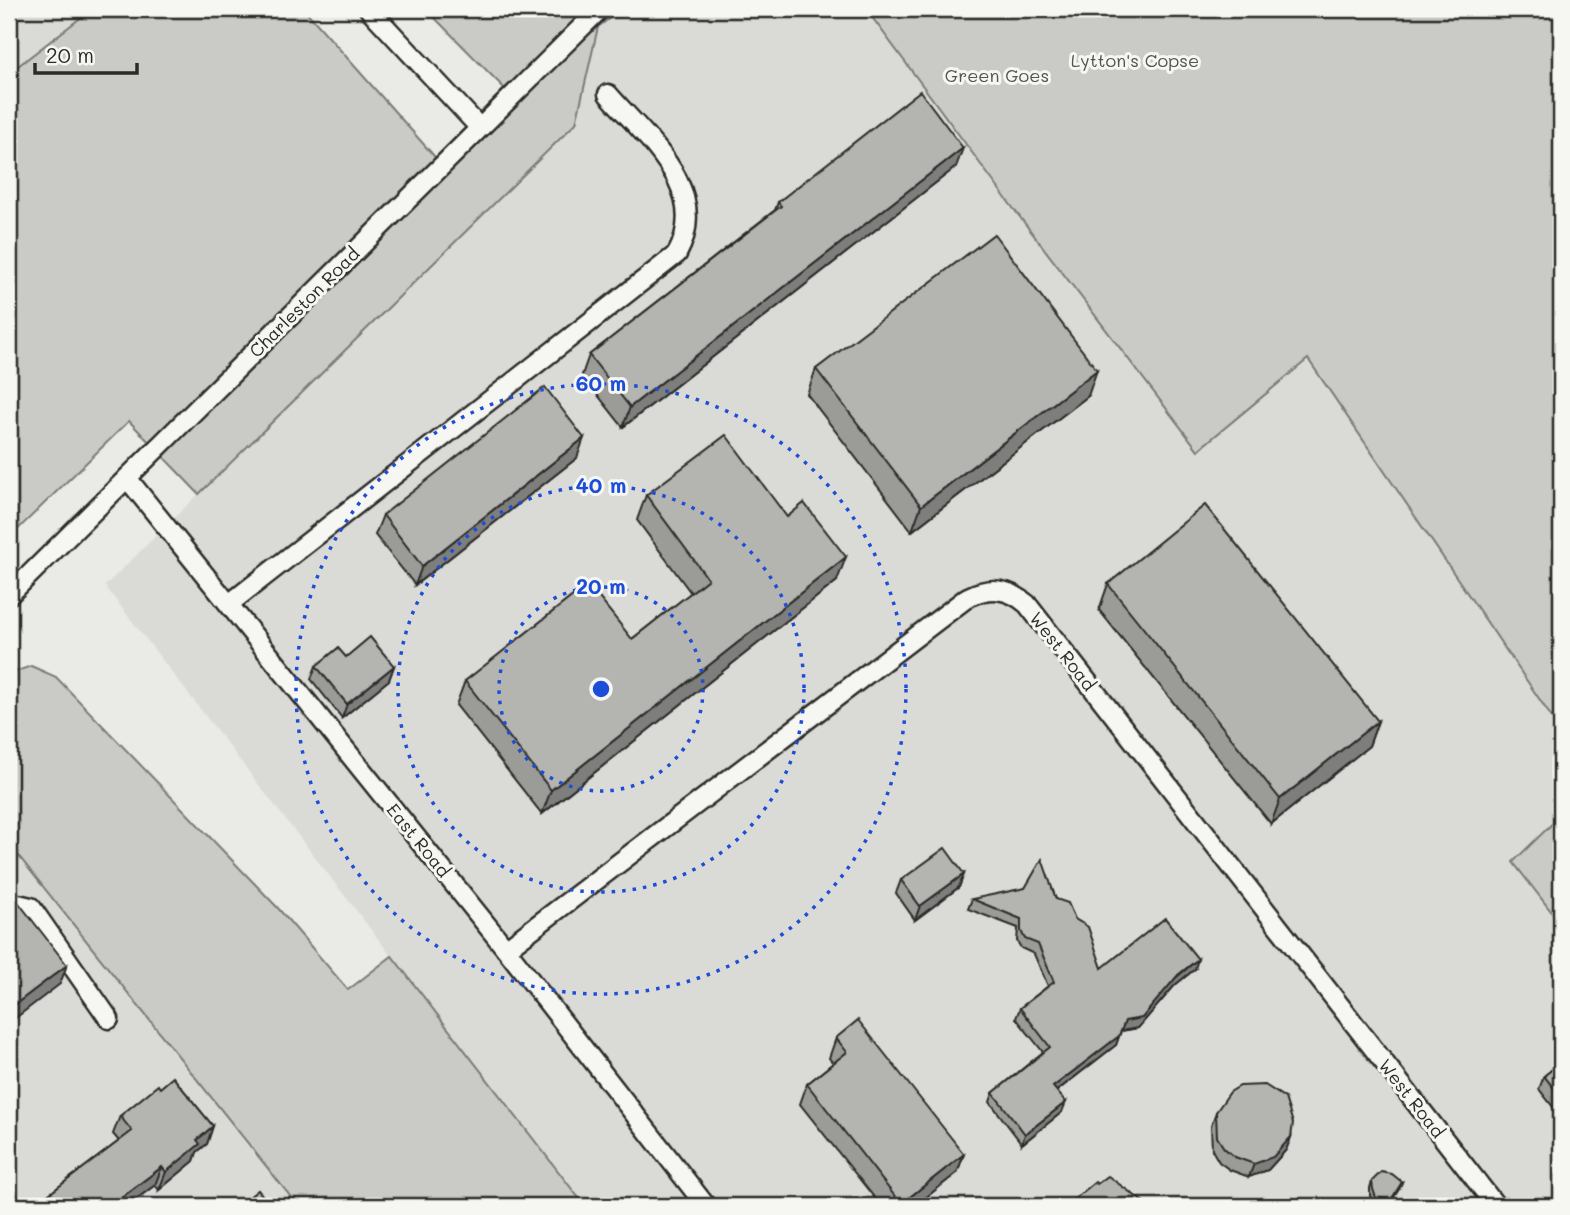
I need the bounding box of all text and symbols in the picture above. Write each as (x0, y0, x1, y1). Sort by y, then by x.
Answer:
scale bar (35, 32, 136, 76)
text: 20 m (46, 41, 94, 68)
park label: Lytton's Copse (1071, 48, 1199, 72)
park label: Green Goes (945, 63, 1049, 87)
street label: Charleston Road (244, 242, 364, 362)
text: 60 m (576, 369, 626, 396)
text: 40 m (575, 471, 627, 498)
text: 20 m (576, 572, 626, 599)
street label: West Road (1025, 606, 1101, 696)
centre of rings (589, 677, 613, 701)
street label: East Road (382, 798, 456, 882)
street label: West Road (1374, 1053, 1450, 1143)

